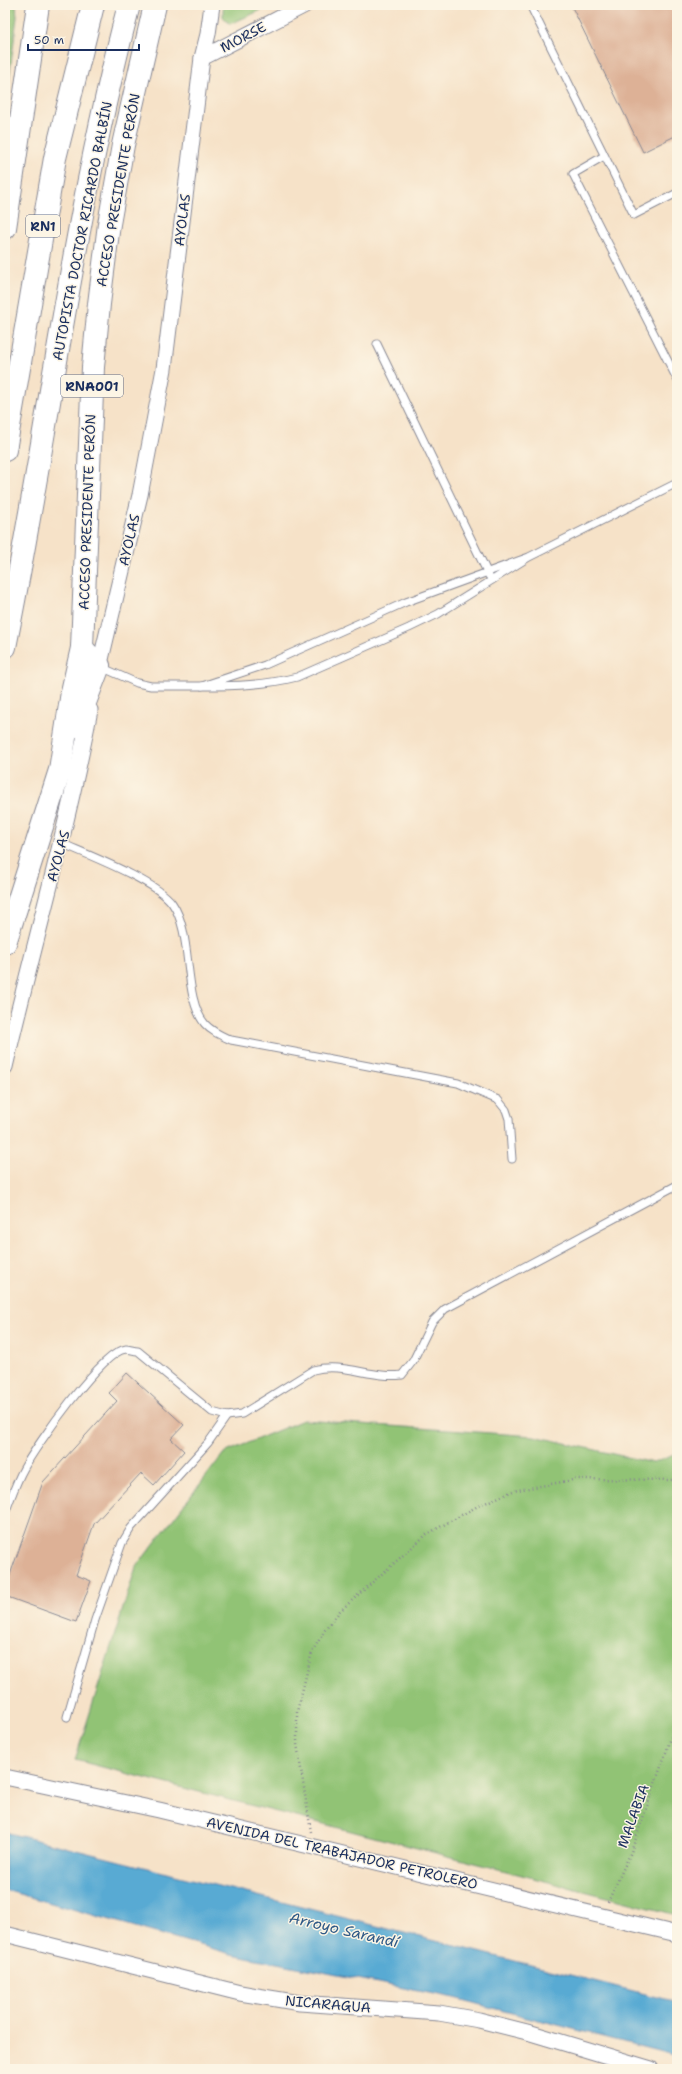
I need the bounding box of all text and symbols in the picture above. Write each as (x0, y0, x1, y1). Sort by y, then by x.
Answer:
street label: MORSE (217, 17, 269, 57)
scale bar (28, 26, 139, 52)
text: 50 m (34, 32, 64, 48)
street label: ACCESO PRESIDENTE PERÓN (92, 92, 144, 288)
street label: AUTOPISTA DOCTOR RICARDO BALBÍN (48, 100, 116, 362)
street label: AYOLAS (170, 193, 194, 247)
road number: RN1 (26, 215, 60, 237)
road number: RNA001 (61, 375, 123, 397)
street label: ACCESO PRESIDENTE PERÓN (75, 414, 99, 610)
street label: AYOLAS (114, 512, 144, 568)
street label: AYOLAS (42, 828, 74, 884)
street label: MALABIA (613, 1782, 653, 1850)
street label: AVENIDA DEL TRABAJADOR PETROLERO (205, 1813, 479, 1893)
water label: Arroyo Sarandí (287, 1908, 402, 1953)
street label: NICARAGUA (284, 1991, 372, 2017)

